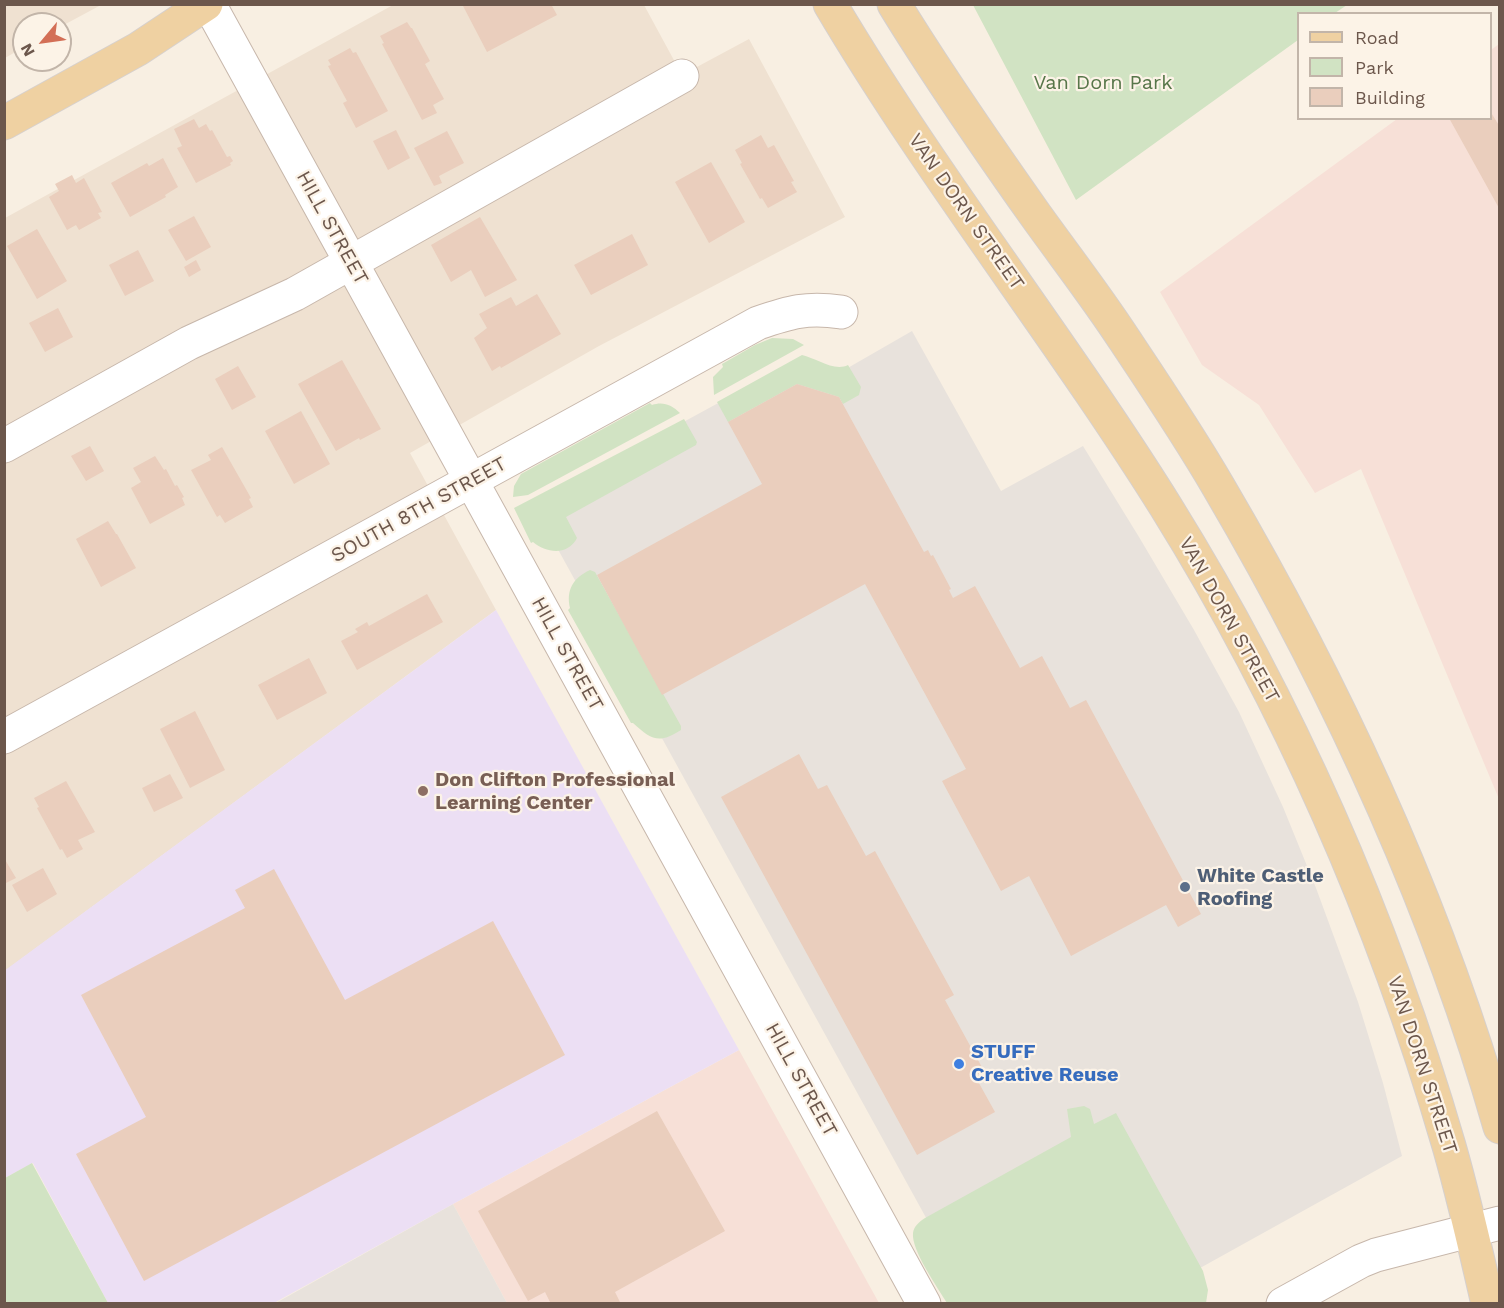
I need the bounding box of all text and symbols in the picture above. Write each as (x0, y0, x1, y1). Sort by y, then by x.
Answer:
north arrow (12, 12, 72, 72)
legend (1297, 12, 1492, 120)
text: Road (1355, 27, 1399, 48)
text: N (16, 40, 39, 60)
text: Park (1355, 57, 1394, 78)
park label: Van Dorn Park (1033, 71, 1173, 95)
text: Building (1355, 87, 1425, 108)
street label: VAN DORN STREET (903, 129, 1029, 295)
street label: HILL STREET (291, 167, 373, 289)
street label: SOUTH 8TH STREET (327, 452, 511, 568)
street label: VAN DORN STREET (1173, 533, 1285, 707)
street label: HILL STREET (526, 593, 608, 715)
place label: Don Clifton Professional Learning Center (435, 768, 675, 815)
marker: Don Clifton Professional Learning Center (416, 784, 430, 798)
place label: White Castle Roofing (1197, 864, 1324, 911)
marker: White Castle Roofing (1178, 880, 1192, 894)
street label: VAN DORN STREET (1382, 973, 1462, 1157)
street label: HILL STREET (760, 1019, 842, 1141)
place label: STUFF Creative Reuse (971, 1040, 1119, 1087)
marker: STUFF Creative Reuse (952, 1057, 966, 1071)

